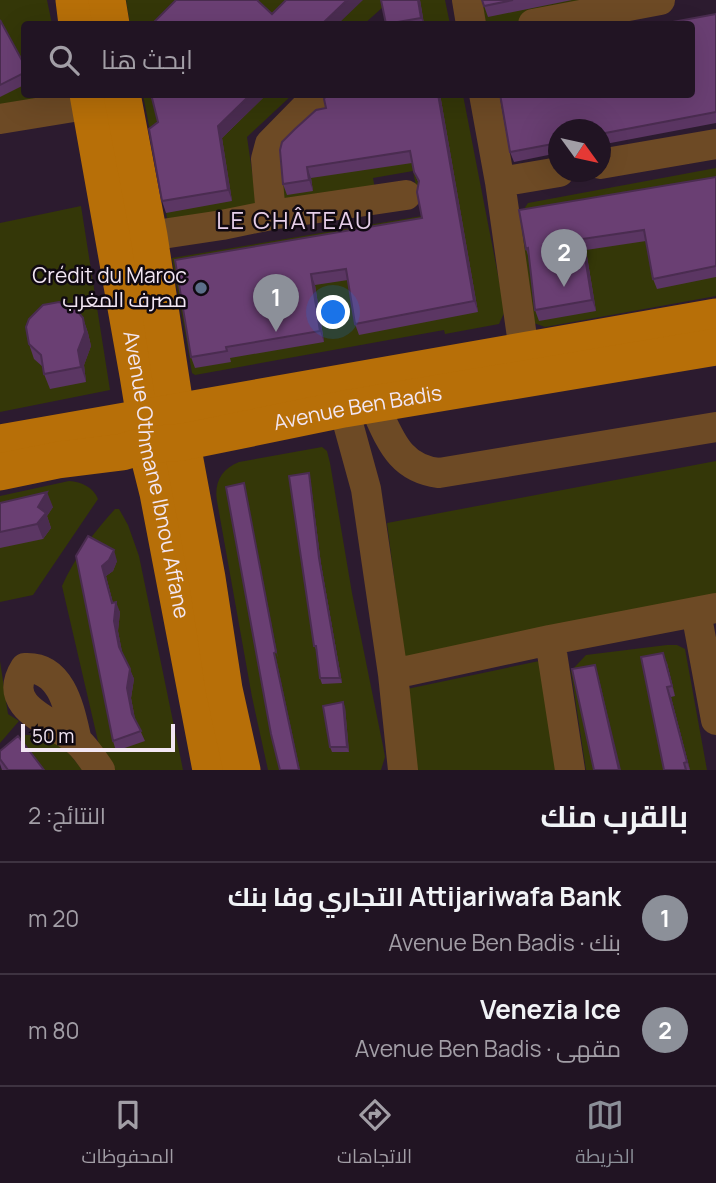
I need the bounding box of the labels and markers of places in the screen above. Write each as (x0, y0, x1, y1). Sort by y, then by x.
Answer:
pin: 2 (541, 229, 587, 287)
place label: Crédit du Maroc مصرف المغرب (32, 261, 187, 313)
pin: 1 (253, 274, 299, 332)
marker: Crédit du Maroc مصرف المغرب (193, 280, 209, 296)

